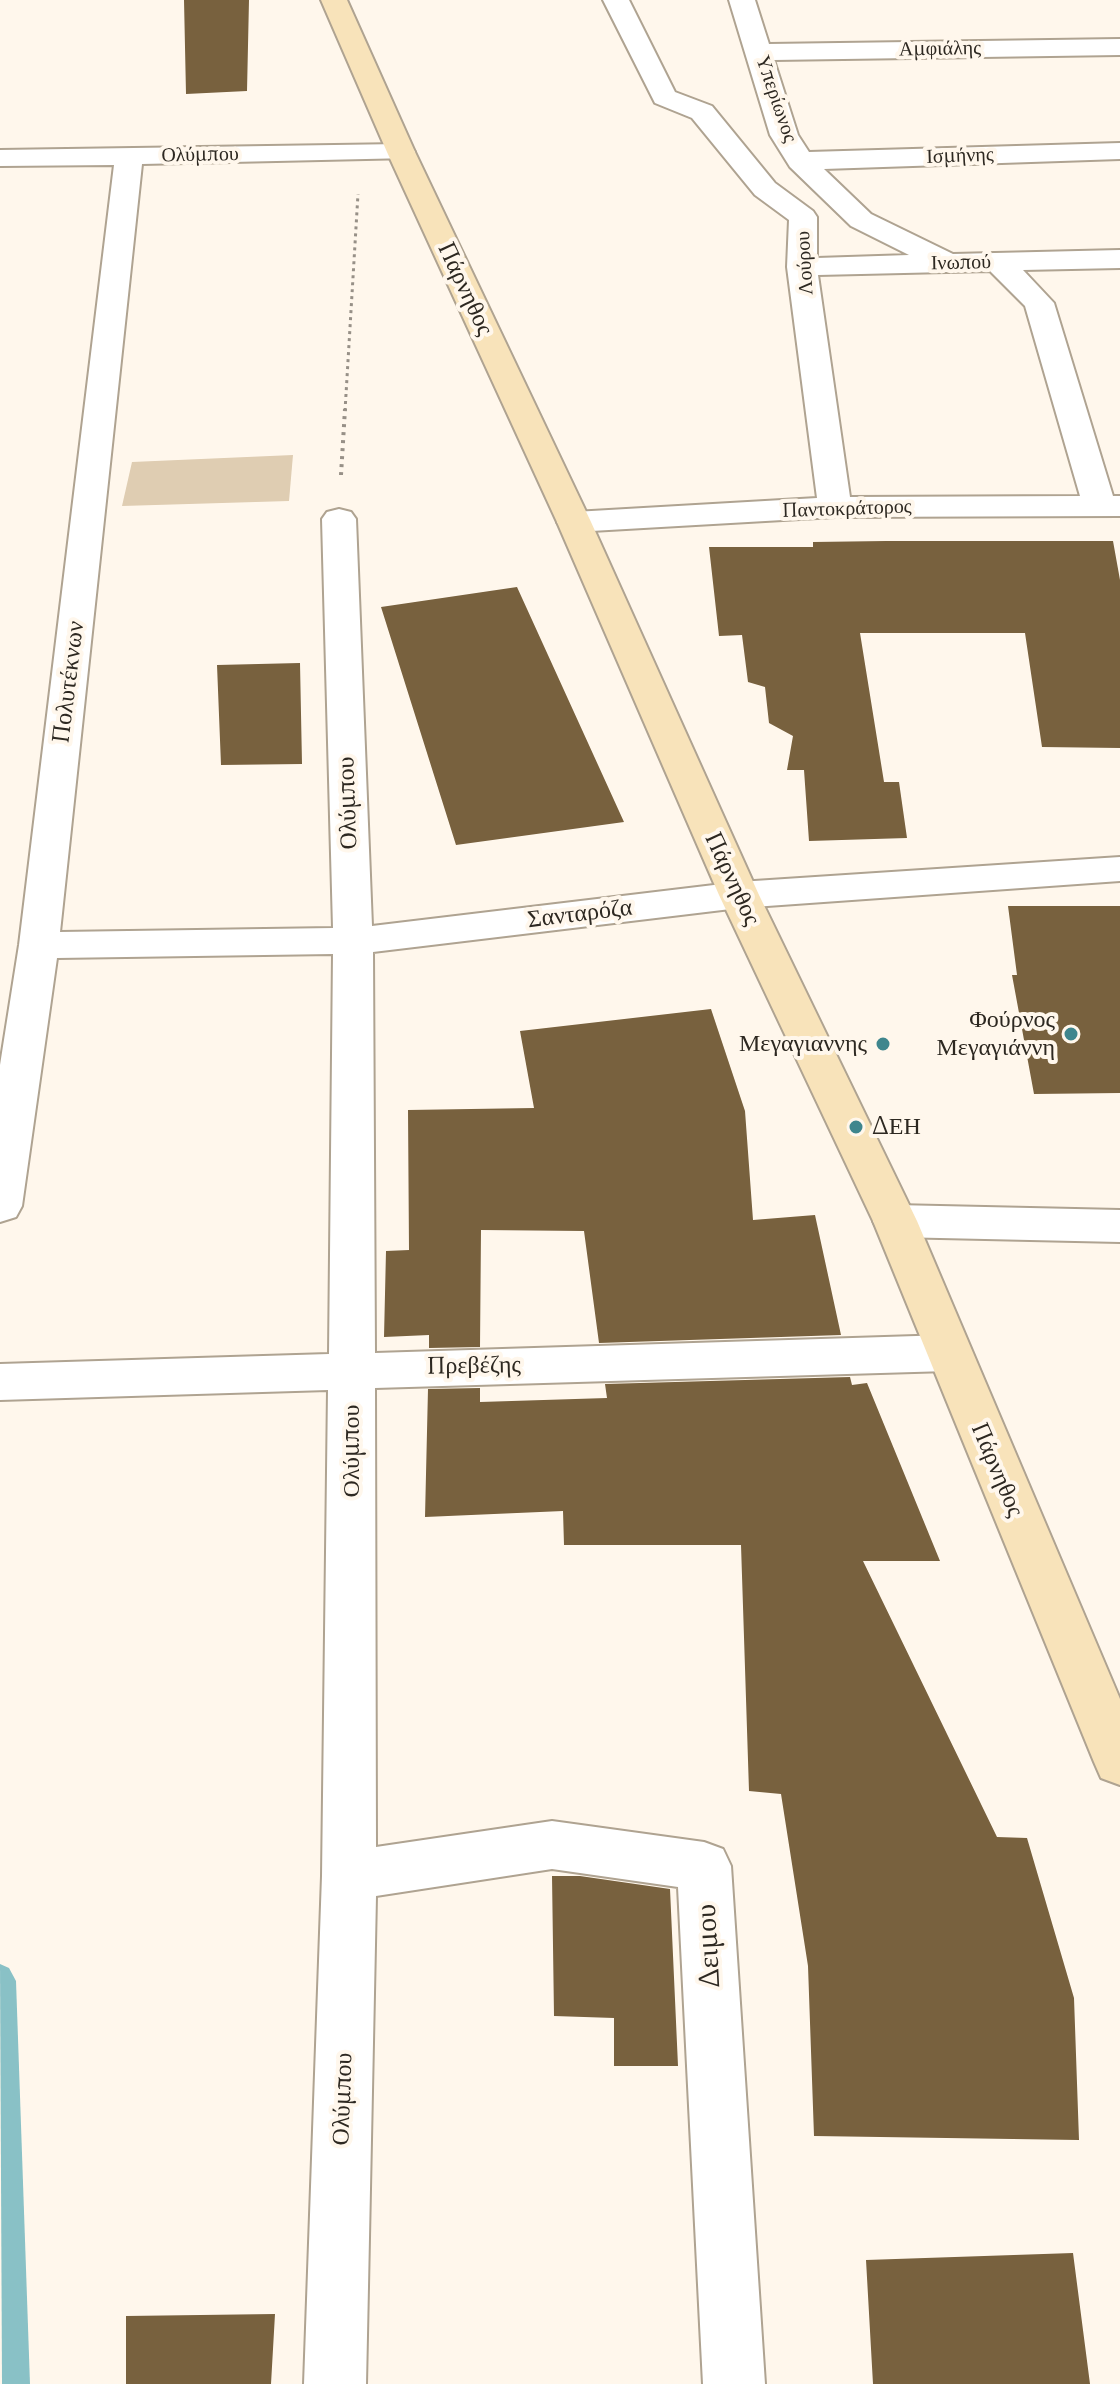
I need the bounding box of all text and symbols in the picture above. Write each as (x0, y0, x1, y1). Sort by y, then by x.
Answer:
street label: Αμφιάλης (899, 36, 981, 62)
street label: Υπερίωνος (750, 53, 802, 145)
street label: Ολύμπου (161, 142, 239, 168)
street label: Ισμήνης (926, 143, 994, 169)
street label: Λούρου (791, 230, 819, 296)
street label: Πάρνηθος (431, 238, 499, 340)
street label: Ινωπού (931, 250, 991, 276)
street label: Παντοκράτορος (782, 495, 912, 523)
street label: Πολυτέκνων (47, 619, 91, 745)
street label: Ολύμπου (332, 756, 364, 850)
street label: Πάρνηθος (698, 828, 766, 930)
street label: Σανταρόζα (526, 893, 634, 935)
place label: Φούρνος Μεγαγιάννη (937, 1006, 1055, 1062)
marker: Φούρνος Μεγαγιάννη (1062, 1025, 1080, 1043)
place label: Μεγαγιαννης (739, 1030, 867, 1058)
marker: Μεγαγιαννης (874, 1035, 892, 1053)
place label: ΔΕΗ (872, 1113, 921, 1141)
marker: ΔΕΗ (847, 1118, 865, 1136)
street label: Πρεβέζης (427, 1351, 521, 1381)
street label: Ολύμπου (338, 1405, 366, 1497)
street label: Πάρνηθος (964, 1419, 1030, 1521)
street label: Δειμου (690, 1903, 728, 1989)
street label: Ολύμπου (327, 2052, 359, 2146)

